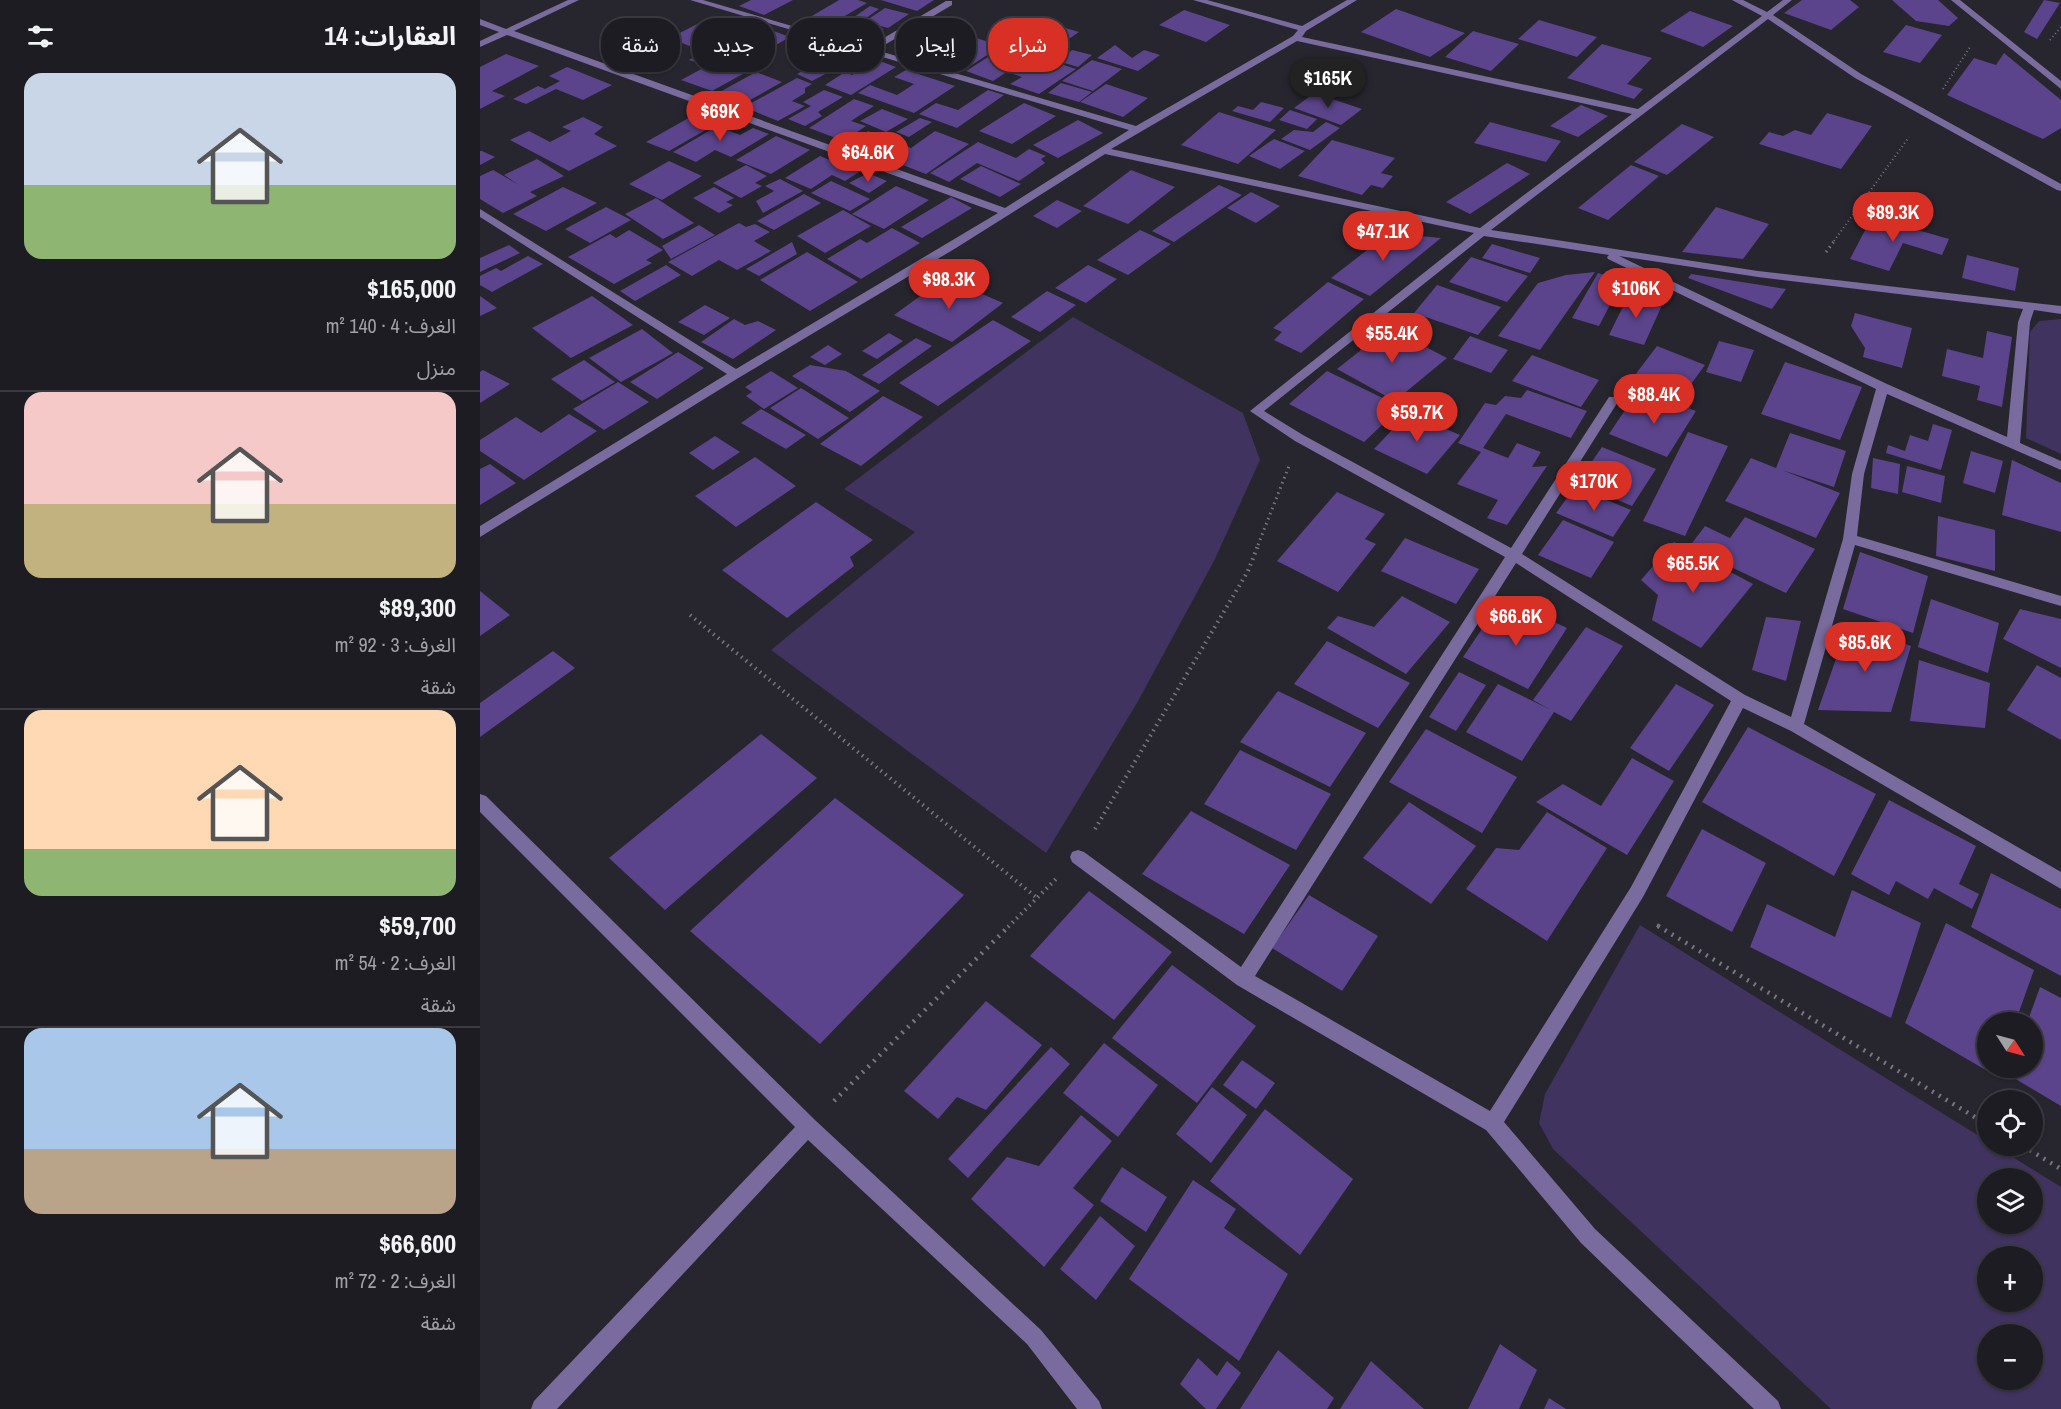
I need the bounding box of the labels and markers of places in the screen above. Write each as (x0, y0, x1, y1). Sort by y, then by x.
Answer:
pin: $165K (1286, 58, 1370, 109)
pin: $69K (684, 91, 756, 142)
pin: $64.6K (819, 132, 917, 183)
pin: $89.3K (1844, 192, 1942, 243)
pin: $47.1K (1334, 211, 1432, 262)
pin: $98.3K (900, 259, 998, 310)
pin: $106K (1594, 268, 1678, 319)
pin: $55.4K (1343, 313, 1441, 364)
pin: $88.4K (1605, 374, 1703, 425)
pin: $59.7K (1368, 392, 1466, 443)
pin: $170K (1552, 461, 1636, 512)
pin: $65.5K (1644, 543, 1742, 594)
pin: $66.6K (1467, 596, 1565, 647)
pin: $85.6K (1816, 622, 1914, 673)

